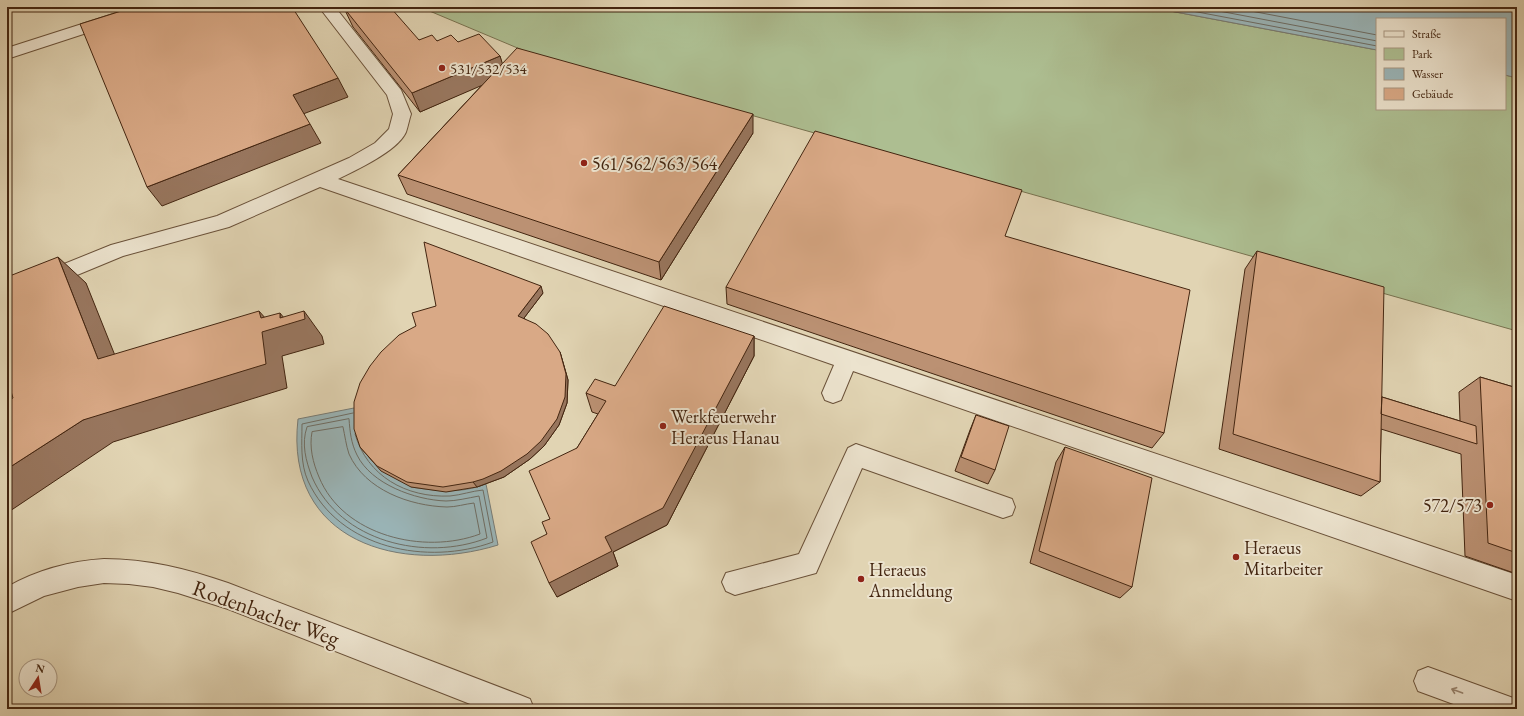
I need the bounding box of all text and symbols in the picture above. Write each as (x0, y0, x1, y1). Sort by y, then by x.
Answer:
legend (1376, 18, 1506, 110)
text: Straße (1412, 26, 1441, 42)
text: Park (1412, 46, 1433, 62)
place label: 531/532/534 (450, 59, 528, 78)
marker: 531/532/534 (437, 63, 447, 73)
text: Wasser (1412, 66, 1443, 82)
text: Gebäude (1412, 86, 1454, 102)
place label: 561/562/563/564 (592, 152, 718, 175)
marker: 561/562/563/564 (579, 158, 589, 168)
place label: Werkfeuerwehr Heraeus Hanau (671, 405, 780, 449)
marker: Werkfeuerwehr Heraeus Hanau (658, 421, 668, 431)
place label: 572/573 (1423, 494, 1482, 517)
marker: 572/573 (1485, 500, 1495, 510)
place label: Heraeus Mitarbeiter (1244, 536, 1323, 580)
marker: Heraeus Mitarbeiter (1231, 552, 1241, 562)
place label: Heraeus Anmeldung (868, 558, 952, 602)
street label: Rodenbacher Weg (189, 573, 344, 653)
marker: Heraeus Anmeldung (856, 574, 866, 584)
north arrow (18, 658, 58, 698)
text: N (34, 660, 46, 676)
one-way arrow (1450, 687, 1463, 694)

